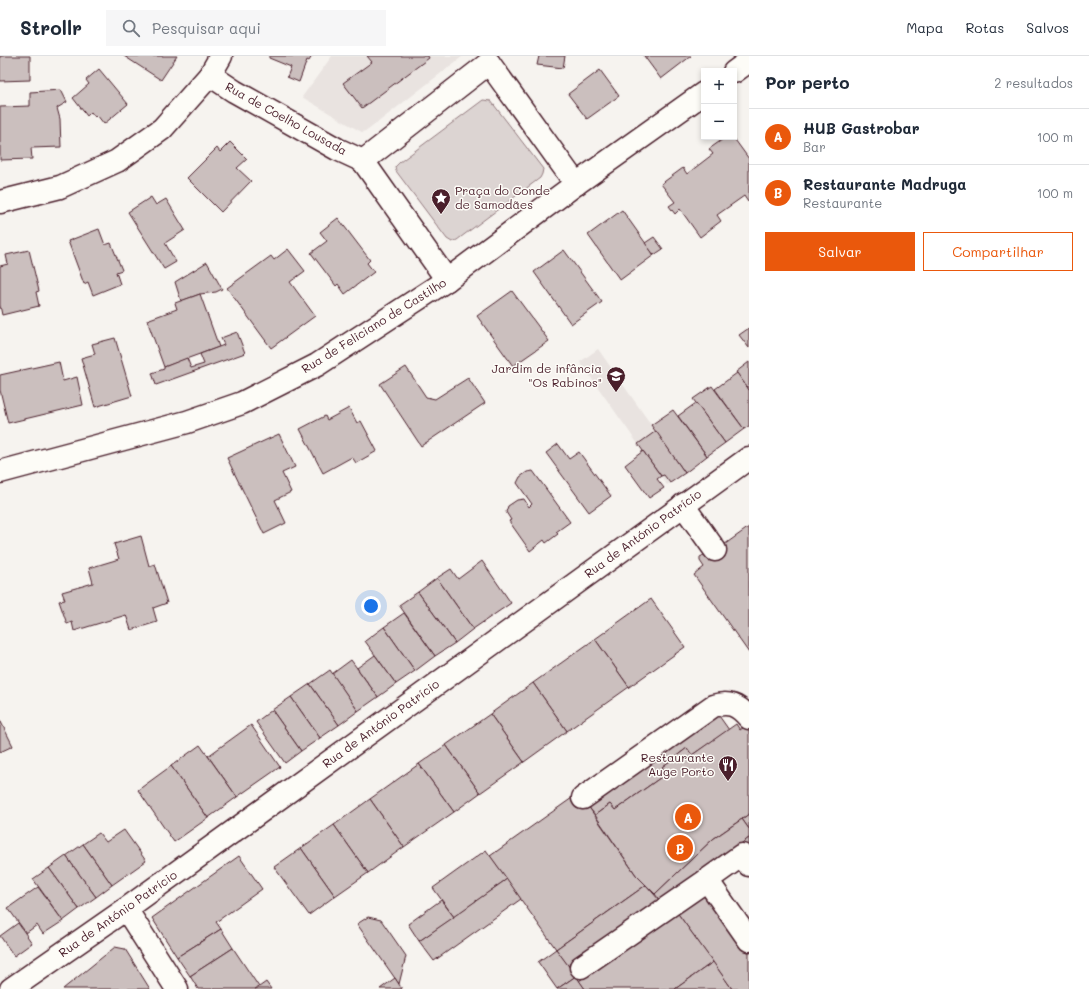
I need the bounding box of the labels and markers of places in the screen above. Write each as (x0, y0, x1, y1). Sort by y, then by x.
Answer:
place label: Praça do Conde de Samodães (455, 182, 550, 212)
place icon: Praça do Conde de Samodães (430, 187, 452, 215)
place label: Jardim de infância "Os Rabinos" (492, 360, 602, 390)
school or university icon: Jardim de infância "Os Rabinos" (605, 365, 627, 393)
place label: Restaurante Auge Porto (641, 749, 714, 779)
restaurant icon: Restaurante Auge Porto (717, 754, 739, 782)
pin: A (675, 802, 701, 832)
pin: B (667, 833, 693, 863)

